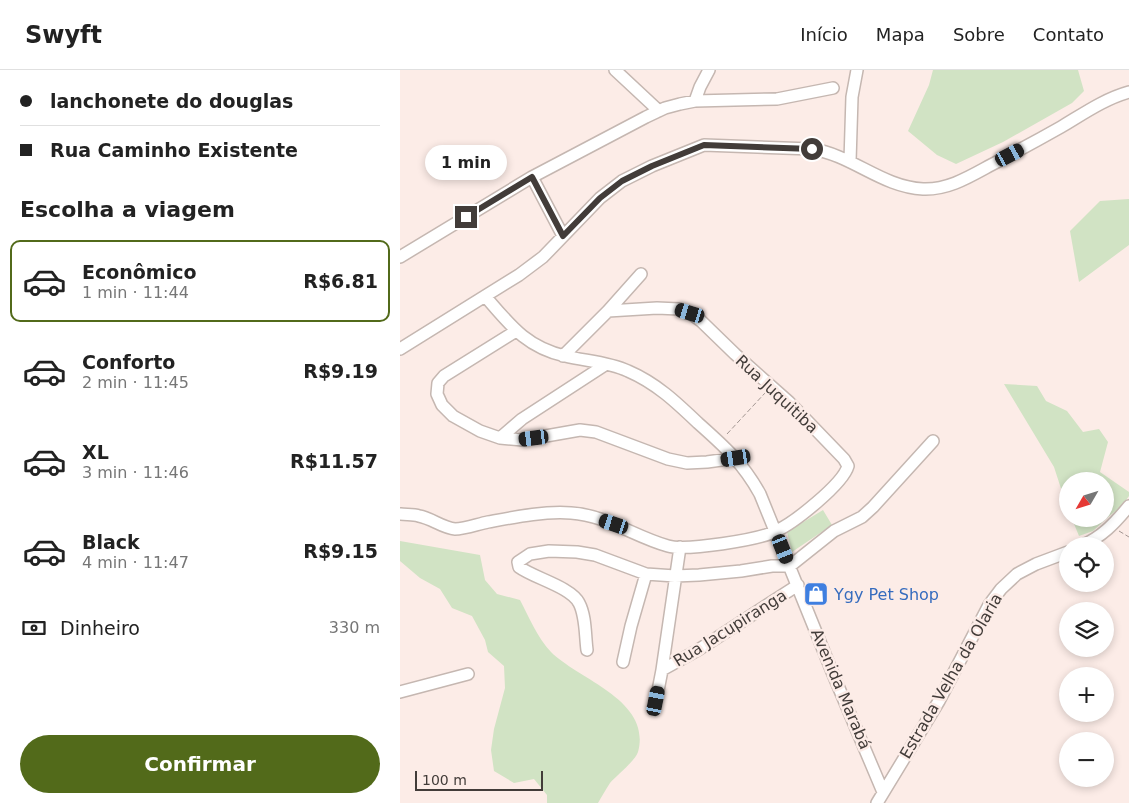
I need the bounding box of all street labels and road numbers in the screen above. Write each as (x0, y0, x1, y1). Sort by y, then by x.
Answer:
street label: Rua Juquitiba (732, 351, 822, 437)
street label: Rua Jacupiranga (670, 586, 790, 670)
street label: Estrada Velha da Olaria (896, 590, 1006, 762)
street label: Avenida Marabá (807, 626, 875, 752)

